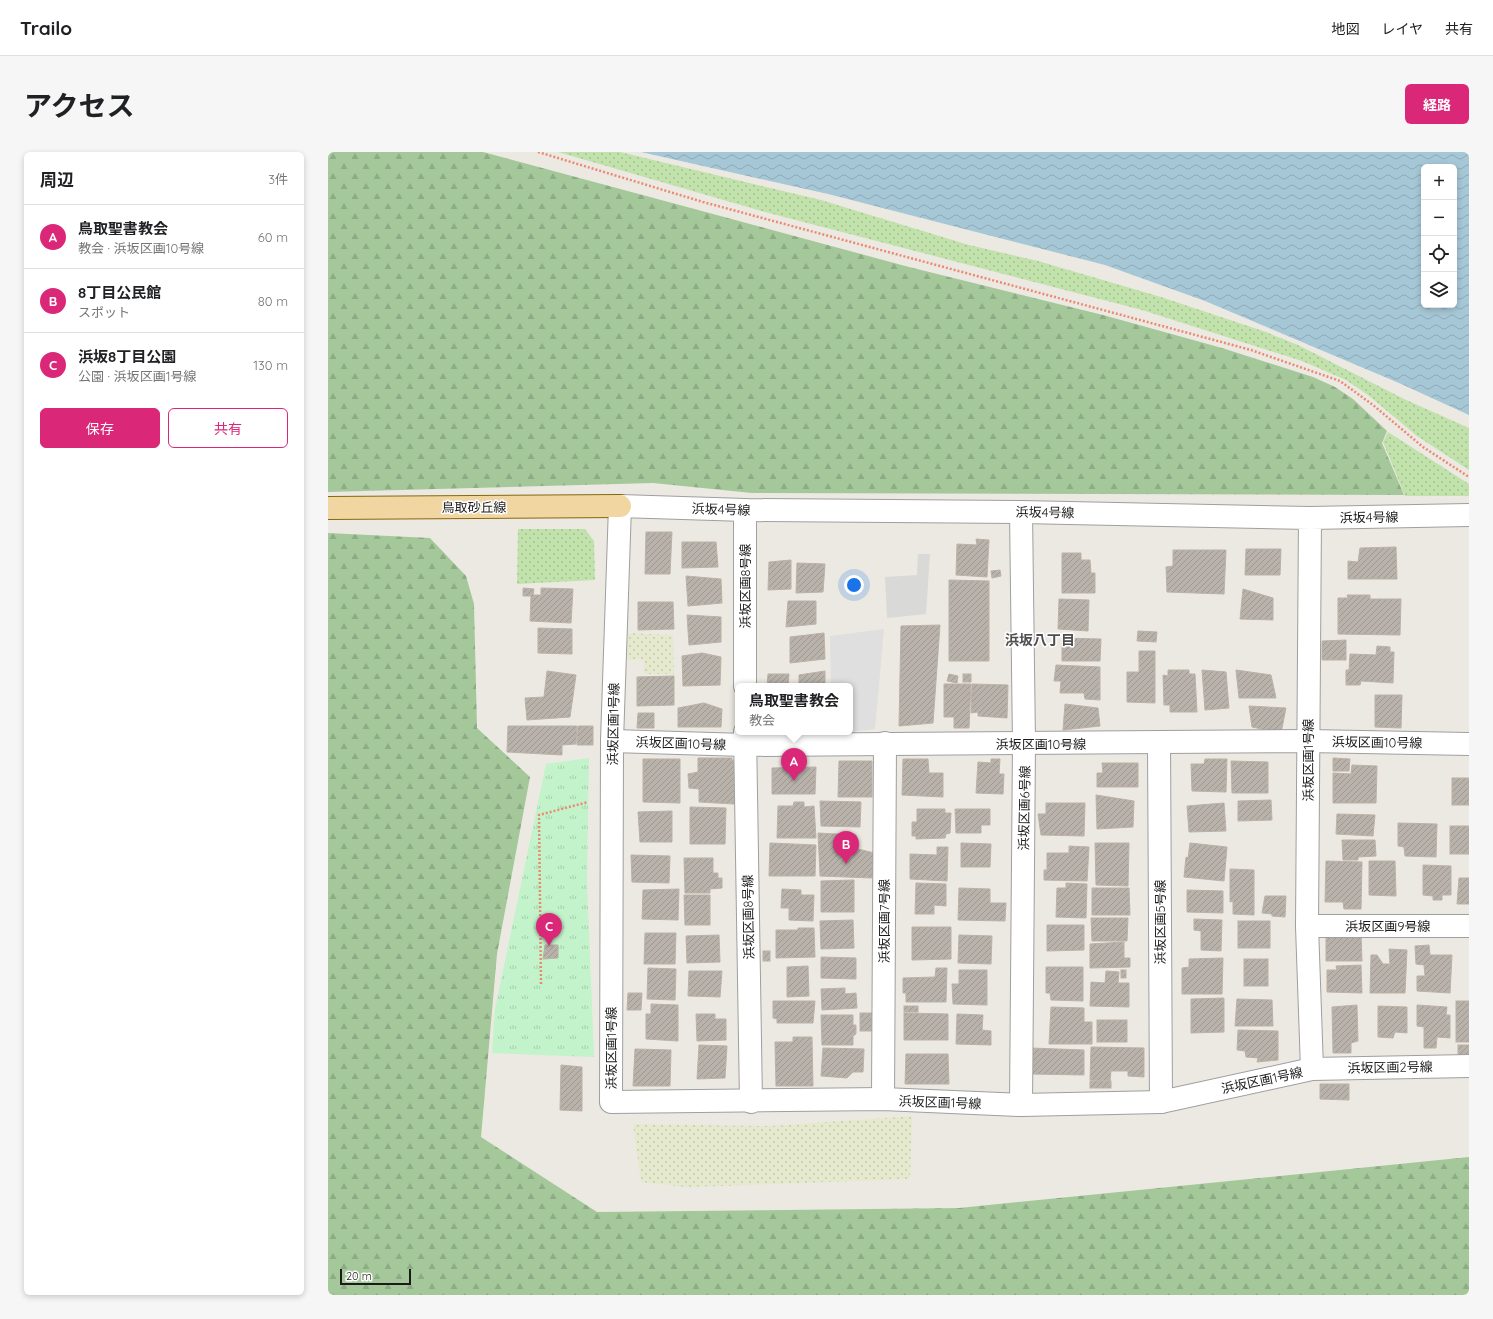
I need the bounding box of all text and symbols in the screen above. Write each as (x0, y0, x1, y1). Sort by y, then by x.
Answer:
text: Trailo (20, 16, 72, 40)
text: 地図 (1331, 20, 1359, 38)
text: レイヤ (1381, 20, 1423, 38)
text: 共有 (1445, 20, 1473, 38)
button: 経路 (1405, 84, 1469, 124)
text: アクセス (24, 88, 135, 123)
map controls (1421, 164, 1457, 308)
button: + (1421, 164, 1457, 200)
text: 周辺 (40, 169, 74, 190)
text: 3件 (268, 171, 288, 187)
button: − (1421, 200, 1457, 236)
text: 鳥取聖書教会 (78, 219, 168, 238)
text: A (49, 229, 57, 245)
text: 60 m (258, 229, 288, 245)
button: locate (1421, 236, 1457, 272)
text: 教会 · 浜坂区画10号線 (78, 240, 204, 256)
button: layers (1421, 272, 1457, 308)
text: 8丁目公民館 (78, 283, 161, 302)
text: B (49, 293, 57, 309)
text: 80 m (258, 293, 288, 309)
text: スポット (78, 304, 130, 320)
text: 浜坂8丁目公園 (78, 347, 176, 366)
text: C (49, 357, 57, 373)
text: 130 m (253, 357, 288, 373)
text: 公園 · 浜坂区画1号線 (78, 368, 196, 384)
button: 保存 (40, 408, 160, 448)
button: 共有 (168, 408, 288, 448)
street label: 鳥取砂丘線 (441, 499, 507, 515)
street label: 浜坂4号線 (691, 500, 751, 518)
street label: 浜坂4号線 (1015, 503, 1075, 521)
street label: 浜坂4号線 (1339, 508, 1399, 526)
street label: 浜坂区画8号線 (737, 543, 753, 629)
your location (844, 575, 864, 595)
district label: 浜坂八丁目 (1005, 631, 1075, 649)
street label: 浜坂区画1号線 (604, 682, 622, 766)
popup (735, 683, 853, 735)
text: 鳥取聖書教会 (749, 691, 839, 710)
text: 教会 (749, 712, 775, 728)
street label: 浜坂区画1号線 (1300, 719, 1316, 801)
street label: 浜坂区画10号線 (635, 733, 727, 753)
street label: 浜坂区画10号線 (1332, 733, 1422, 751)
street label: 浜坂区画10号線 (996, 736, 1086, 752)
pin: A (781, 748, 807, 781)
street label: 浜坂区画6号線 (1015, 765, 1033, 851)
pin: B (833, 831, 859, 864)
street label: 浜坂区画8号線 (739, 874, 757, 960)
street label: 浜坂区画7号線 (876, 879, 892, 963)
street label: 浜坂区画5号線 (1152, 879, 1168, 965)
pin: C (536, 913, 562, 946)
street label: 浜坂区画9号線 (1345, 918, 1431, 934)
street label: 浜坂区画1号線 (603, 1007, 619, 1089)
street label: 浜坂区画2号線 (1347, 1058, 1433, 1076)
street label: 浜坂区画1号線 (1220, 1064, 1304, 1096)
street label: 浜坂区画1号線 (898, 1093, 982, 1111)
scale bar (340, 1267, 411, 1286)
text: 20 m (346, 1269, 372, 1283)

